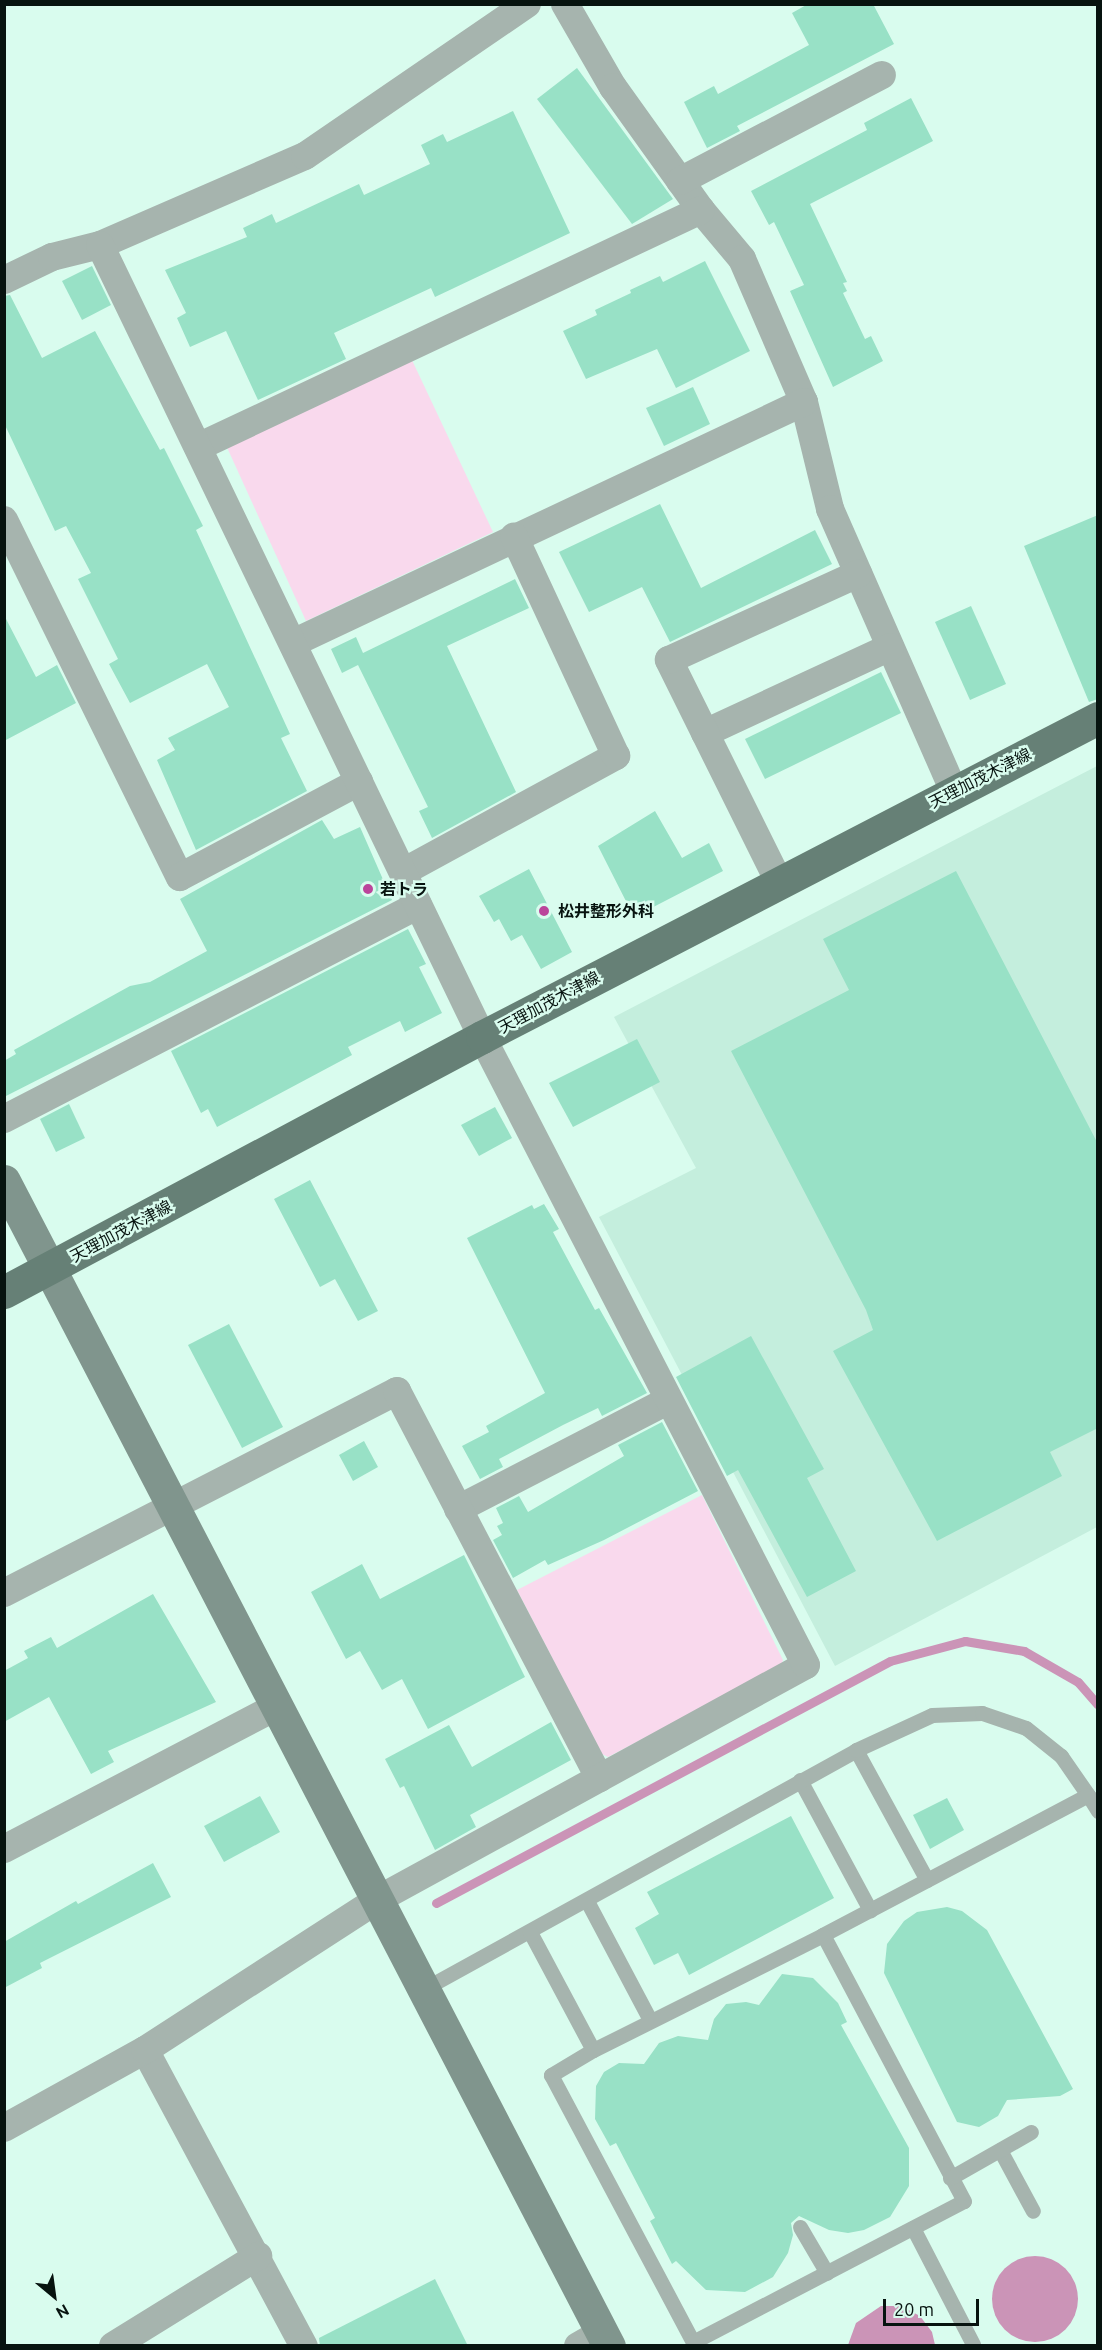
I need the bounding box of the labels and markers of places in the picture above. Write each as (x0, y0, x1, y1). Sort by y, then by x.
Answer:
place label: 若トラ (380, 879, 428, 899)
marker: 若トラ (361, 882, 375, 896)
place label: 松井整形外科 (558, 901, 654, 921)
marker: 松井整形外科 (535, 902, 553, 920)

